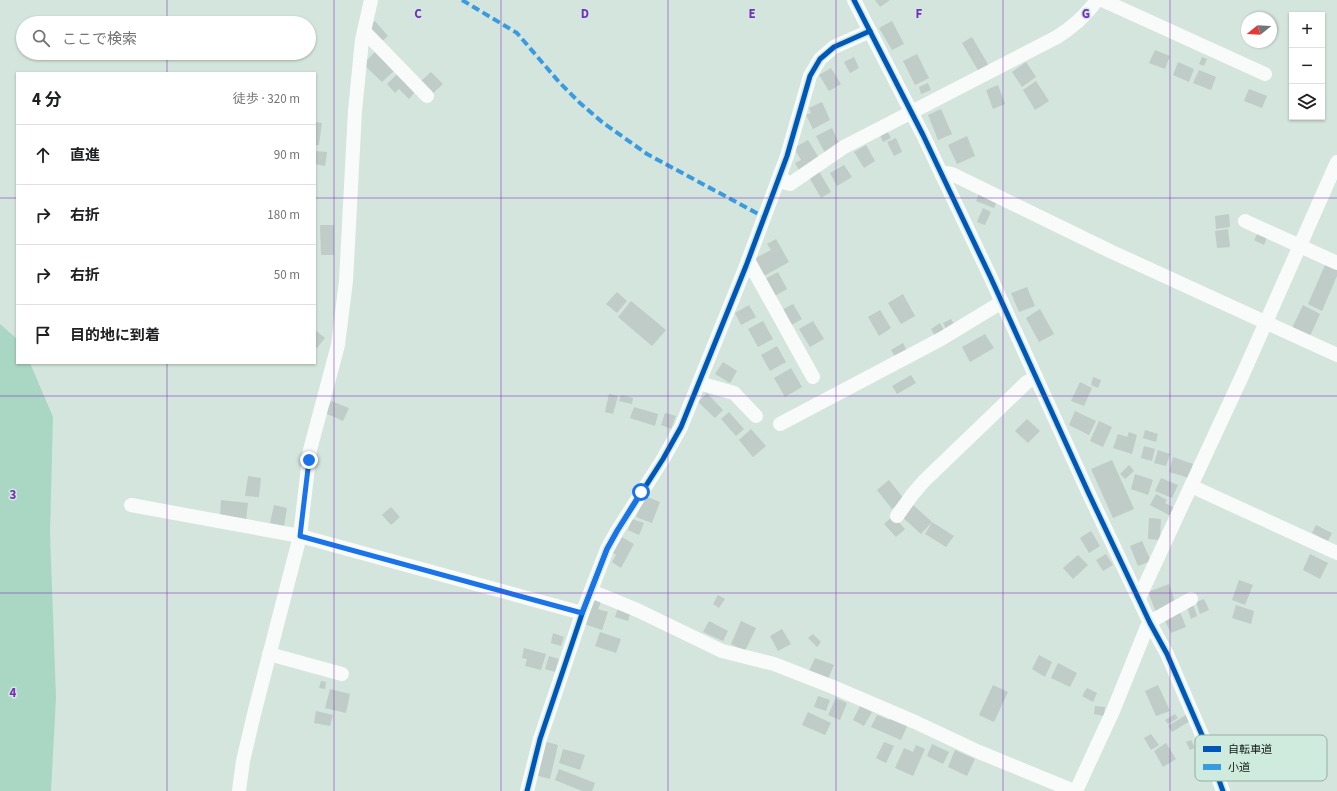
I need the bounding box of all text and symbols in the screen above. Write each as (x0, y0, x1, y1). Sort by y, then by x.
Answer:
text: C (414, 5, 422, 23)
text: D (581, 5, 589, 23)
text: E (748, 5, 756, 23)
text: F (916, 5, 923, 23)
text: G (1082, 5, 1090, 23)
north arrow (1241, 12, 1277, 48)
map controls (1289, 12, 1325, 120)
button: + (1289, 12, 1325, 48)
search box (16, 16, 316, 60)
icon: search (30, 27, 52, 49)
text: ここで検索 (62, 29, 137, 50)
button: − (1289, 48, 1325, 84)
button: layers (1289, 84, 1325, 120)
text: 4 分 (32, 88, 61, 112)
text: 徒歩 · 320 m (233, 90, 300, 108)
icon: ahead (32, 144, 54, 166)
text: 直進 (70, 145, 100, 166)
text: 90 m (274, 146, 300, 164)
icon: right (32, 204, 54, 226)
text: 右折 (70, 205, 100, 226)
text: 180 m (267, 206, 300, 224)
icon: right (32, 264, 54, 286)
text: 右折 (70, 265, 100, 286)
text: 50 m (274, 266, 300, 284)
icon: arrive (32, 324, 54, 346)
text: 目的地に到着 (70, 325, 160, 346)
route end (300, 451, 318, 469)
route start (632, 483, 650, 501)
text: 3 (10, 486, 17, 504)
text: 4 (10, 684, 17, 702)
legend (1195, 735, 1327, 781)
text: 自転車道 (1228, 742, 1272, 757)
text: 小道 (1228, 760, 1250, 775)

